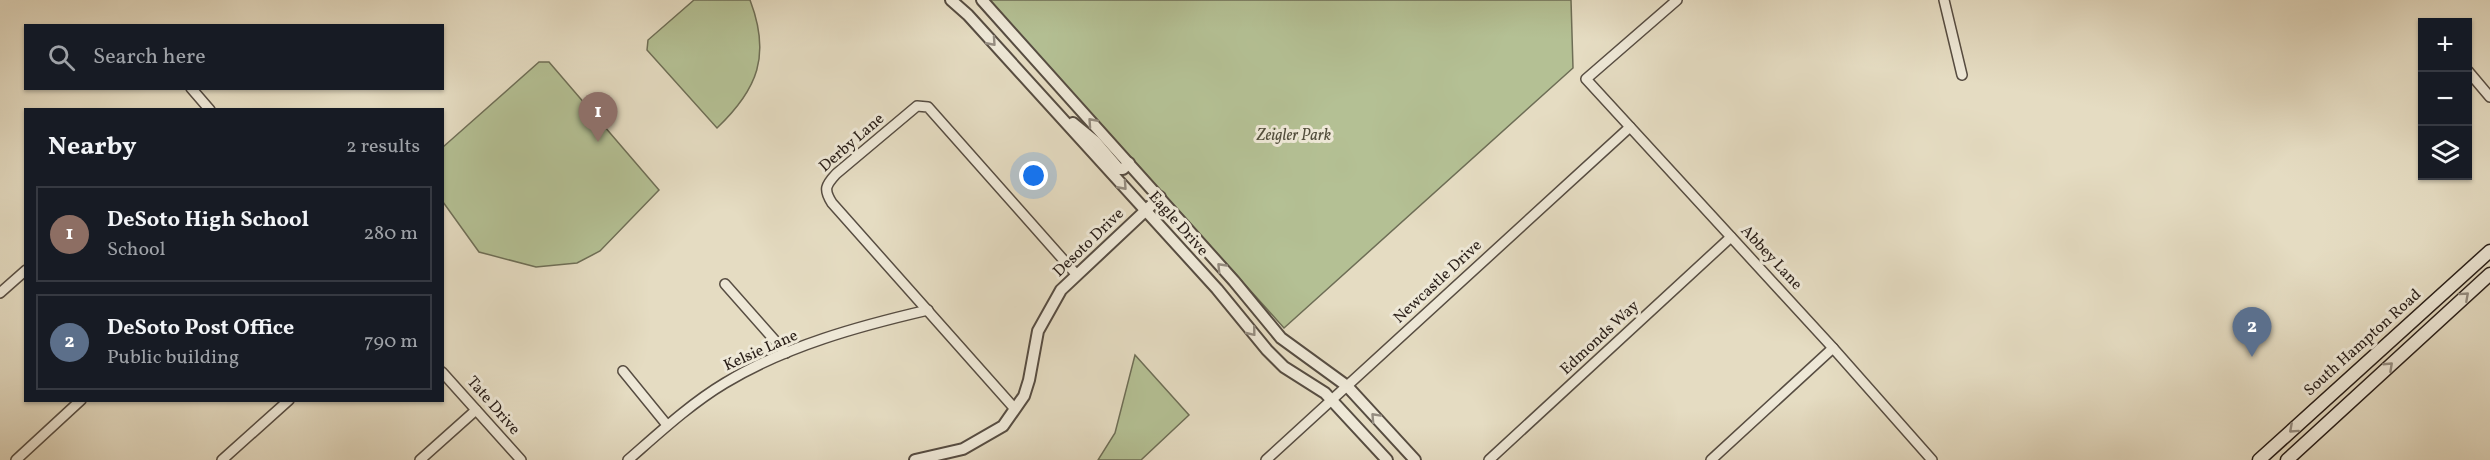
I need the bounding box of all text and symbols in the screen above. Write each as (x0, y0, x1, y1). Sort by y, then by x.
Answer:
map controls (2418, 18, 2472, 180)
button: + (2418, 18, 2472, 72)
search box (24, 24, 444, 90)
one-way arrow (985, 35, 996, 46)
icon: search (45, 41, 78, 74)
text: Search here (93, 42, 206, 73)
button: − (2418, 72, 2472, 126)
pin: 1 (578, 92, 618, 142)
street label: Derby Lane (815, 108, 889, 178)
one-way arrow (1088, 118, 1099, 128)
park label: Zeigler Park (1256, 125, 1332, 147)
button: layers (2418, 126, 2472, 180)
text: Nearby (48, 129, 137, 165)
text: 2 results (346, 133, 420, 161)
your location (1019, 161, 1048, 190)
one-way arrow (1116, 179, 1127, 190)
street label: Eagle Drive (1143, 187, 1213, 261)
street label: Desoto Drive (1049, 204, 1129, 282)
text: DeSoto High School (107, 205, 309, 236)
text: 1 (65, 220, 74, 248)
text: 280 m (363, 220, 418, 248)
street label: Abbey Lane (1735, 221, 1807, 295)
street label: Newcastle Drive (1389, 235, 1487, 329)
text: School (107, 236, 165, 264)
one-way arrow (1217, 264, 1228, 274)
street label: South Hampton Road (2300, 284, 2426, 402)
one-way arrow (2458, 292, 2469, 303)
street label: Edmonds Way (1556, 295, 1645, 380)
pin: 2 (2232, 308, 2272, 357)
text: DeSoto Post Office (107, 313, 294, 344)
street label: Kelsie Lane (720, 325, 802, 377)
one-way arrow (1245, 326, 1256, 337)
text: 2 (64, 328, 75, 356)
text: 790 m (364, 328, 418, 356)
text: Public building (107, 344, 239, 372)
one-way arrow (2382, 362, 2393, 373)
street label: Tate Drive (461, 372, 525, 440)
one-way arrow (1371, 413, 1382, 424)
one-way arrow (2290, 422, 2300, 433)

